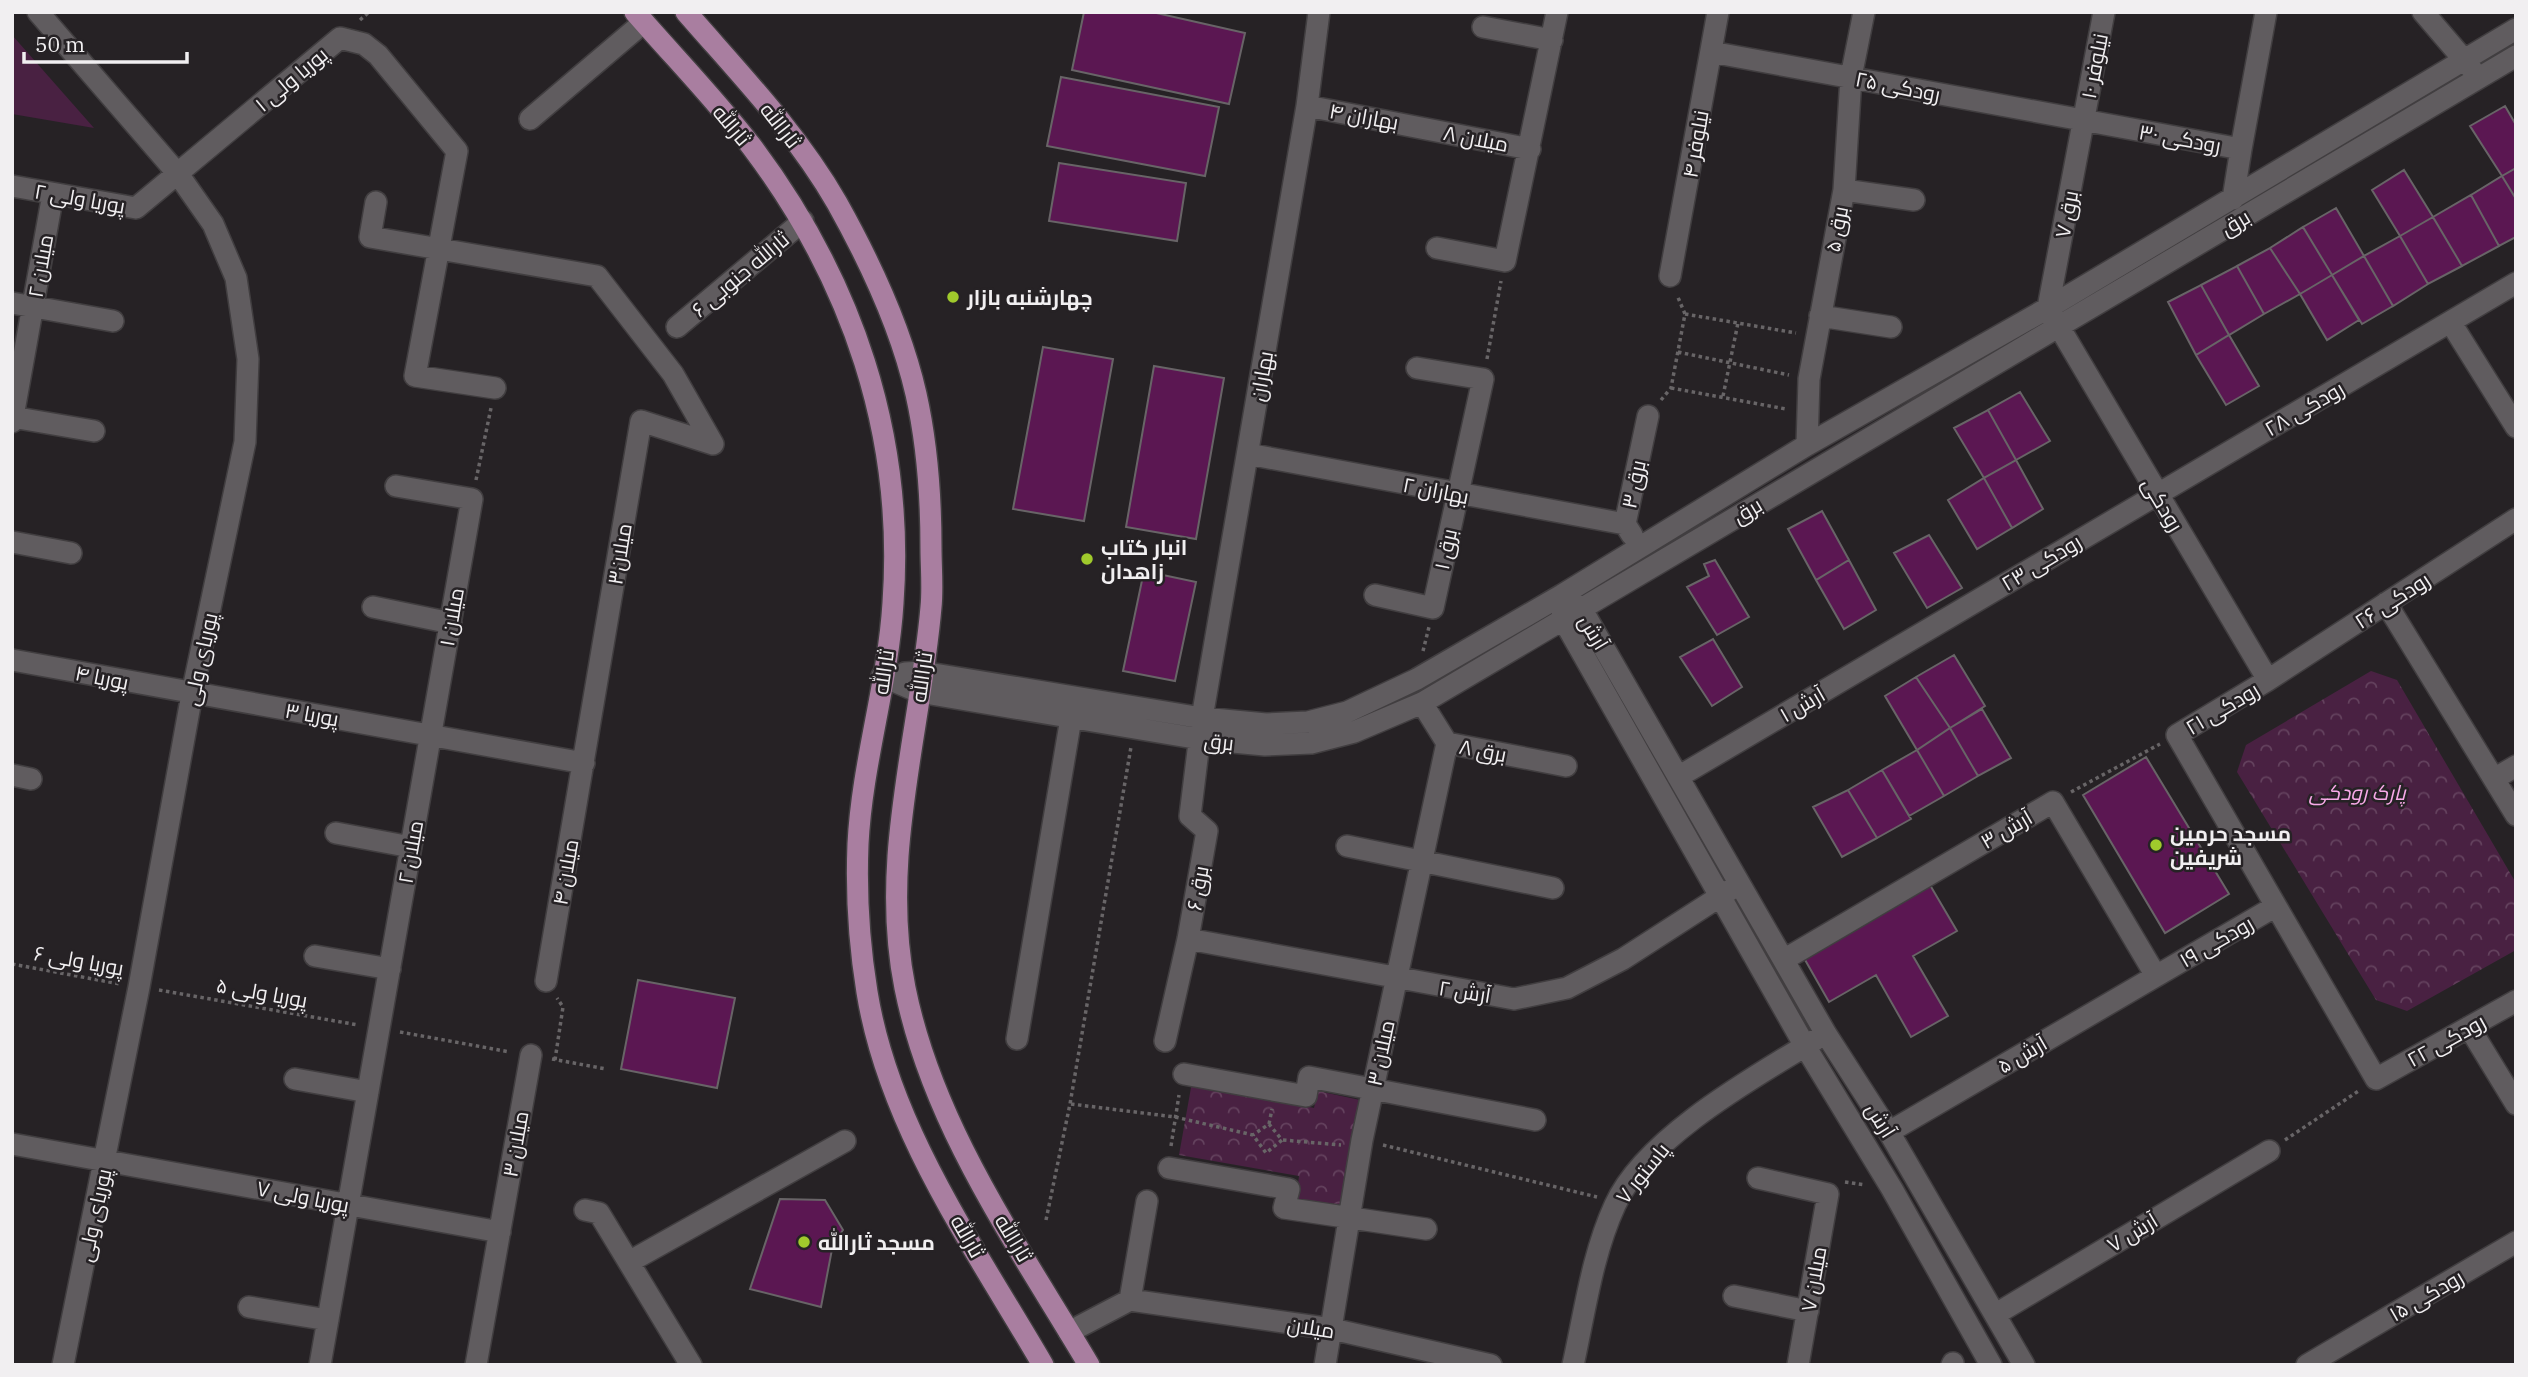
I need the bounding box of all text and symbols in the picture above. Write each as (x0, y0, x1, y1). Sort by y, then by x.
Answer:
scale bar (24, 21, 187, 65)
text: 50 m (35, 30, 85, 58)
street label: نیلوفر ۱۰ (2074, 31, 2114, 101)
street label: پوریا ولی ۱ (249, 40, 334, 118)
street label: رودکی ۲۵ (1853, 64, 1943, 108)
street label: ثاراالله (754, 96, 808, 154)
street label: بهاران ۴ (1327, 96, 1401, 136)
street label: ثارالله (707, 99, 757, 152)
street label: نیلوفر ۴ (1675, 108, 1715, 180)
street label: رودکی ۳۰ (2137, 117, 2223, 159)
street label: میلان ۸ (1441, 118, 1511, 158)
street label: پوریا ولی ۲ (32, 176, 128, 221)
street label: برق ۷ (2048, 188, 2084, 240)
street label: برق (2215, 202, 2255, 242)
street label: برق ۵ (1818, 204, 1854, 254)
street label: ثارالله جنوبی ۶ (685, 225, 795, 323)
street label: میلان ۲ (21, 232, 59, 300)
place label: چهارشنبه بازار (966, 283, 1093, 313)
marker: چهارشنبه بازار (945, 289, 961, 305)
street label: بهاران (1243, 349, 1279, 403)
street label: رودکی ۲۸ (2259, 374, 2349, 442)
street label: برق ۳ (1614, 457, 1652, 511)
street label: بهاران ۲ (1401, 470, 1471, 510)
street label: رودکی (2136, 472, 2190, 536)
street label: برق (1727, 490, 1767, 530)
street label: میلان۳ (600, 521, 638, 587)
street label: برق ۱ (1427, 526, 1463, 572)
street label: رودکی ۲۳ (1996, 527, 2086, 597)
place label: انبار کتاب زاهدان (1101, 533, 1187, 585)
marker: انبار کتاب زاهدان (1079, 551, 1095, 567)
street label: رودکی ۲۶ (2349, 565, 2435, 635)
street label: میلان ۱ (432, 585, 470, 649)
street label: پوریای ولی (176, 609, 225, 708)
street label: آرش (1573, 609, 1616, 655)
street label: ثارالله (866, 647, 900, 696)
street label: ثاراالله (904, 650, 938, 704)
street label: پوریا ۴ (73, 658, 132, 697)
street label: رودکی ۲۱ (2180, 675, 2264, 741)
street label: آرش ۱ (1774, 680, 1830, 728)
street label: پوریا ۳ (283, 696, 341, 734)
street label: برق (1203, 726, 1235, 756)
street label: برق ۸ (1457, 732, 1509, 768)
park label: پارک رودکی (2308, 778, 2407, 807)
street label: آرش ۳ (1975, 803, 2037, 855)
street label: میلان ۲ (391, 818, 429, 886)
place label: مسجد حرمین شریفین (2170, 819, 2291, 871)
street label: میلان ۴ (545, 837, 585, 907)
marker: مسجد حرمین شریفین (2148, 837, 2164, 853)
street label: برق ۶ (1179, 863, 1215, 913)
street label: رودکی ۱۹ (2174, 909, 2258, 973)
street label: پوریا ولی ۶ (32, 938, 126, 983)
street label: پوریا ولی ۵ (214, 970, 310, 1015)
street label: آرش ۲ (1437, 973, 1493, 1009)
street label: رودکی ۲۲ (2402, 1007, 2490, 1073)
street label: میلان ۳ (1359, 1017, 1401, 1089)
street label: آرش ۵ (1992, 1028, 2052, 1079)
street label: آرش (1859, 1097, 1903, 1143)
street label: میلان ۳ (495, 1109, 535, 1179)
street label: پاستور ۷ (1609, 1136, 1676, 1210)
street label: پوریای ولی (70, 1165, 119, 1264)
street label: پوریا ولی ۷ (254, 1173, 352, 1220)
street label: آرش ۷ (2101, 1206, 2163, 1258)
street label: ثارالله (945, 1209, 992, 1263)
street label: ثاراالله (989, 1209, 1039, 1267)
place label: مسجد ثارالله (818, 1228, 935, 1256)
marker: مسجد ثارالله (796, 1234, 812, 1250)
street label: میلان ۷ (1794, 1244, 1832, 1314)
street label: رودکی ۱۵ (2384, 1262, 2468, 1328)
street label: میلان (1285, 1309, 1337, 1345)

